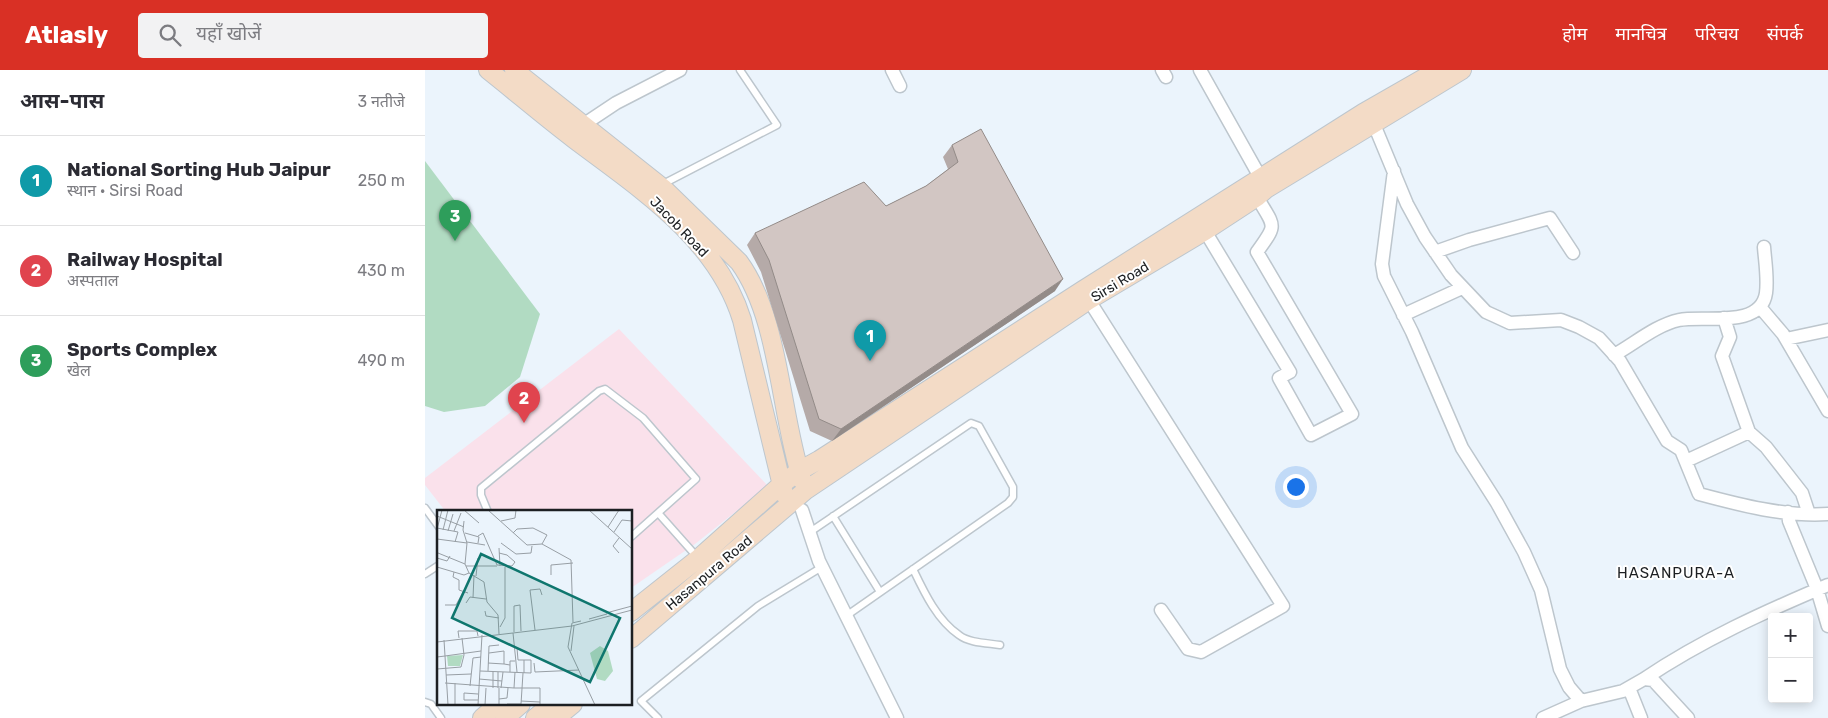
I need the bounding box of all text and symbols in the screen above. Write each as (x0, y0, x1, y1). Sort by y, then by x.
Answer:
search box (138, 13, 488, 58)
text: Atlasly (25, 21, 108, 49)
icon: search (156, 21, 184, 49)
text: यहाँ खोजें (196, 22, 261, 45)
text: होम (1562, 23, 1587, 45)
text: मानचित्र (1615, 23, 1667, 45)
text: परिचय (1695, 23, 1739, 45)
text: संपर्क (1767, 23, 1803, 45)
text: आस-पास (20, 88, 104, 113)
text: 3 नतीजे (357, 92, 405, 111)
text: National Sorting Hub Jaipur (67, 158, 331, 181)
text: 1 (32, 171, 40, 190)
text: 250 m (358, 171, 405, 190)
text: स्थान · Sirsi Road (67, 181, 183, 200)
street label: Jacob Road (646, 193, 712, 261)
pin: 3 (439, 200, 471, 241)
text: Railway Hospital (67, 248, 223, 271)
street label: Sirsi Road (1088, 258, 1152, 306)
text: 2 (31, 261, 41, 280)
text: 430 m (357, 261, 405, 280)
text: अस्पताल (67, 271, 119, 290)
pin: 1 (854, 320, 886, 361)
text: Sports Complex (67, 338, 217, 361)
text: 3 (31, 351, 41, 370)
text: 490 m (357, 351, 405, 370)
text: खेल (67, 361, 91, 380)
pin: 2 (508, 382, 540, 423)
your location (1283, 474, 1309, 500)
inset map (437, 510, 633, 706)
street label: Hasanpura Road (662, 532, 756, 614)
district label: HASANPURA-A (1617, 564, 1735, 582)
map controls (1768, 613, 1813, 703)
button: + (1768, 613, 1813, 658)
button: − (1768, 658, 1813, 703)

